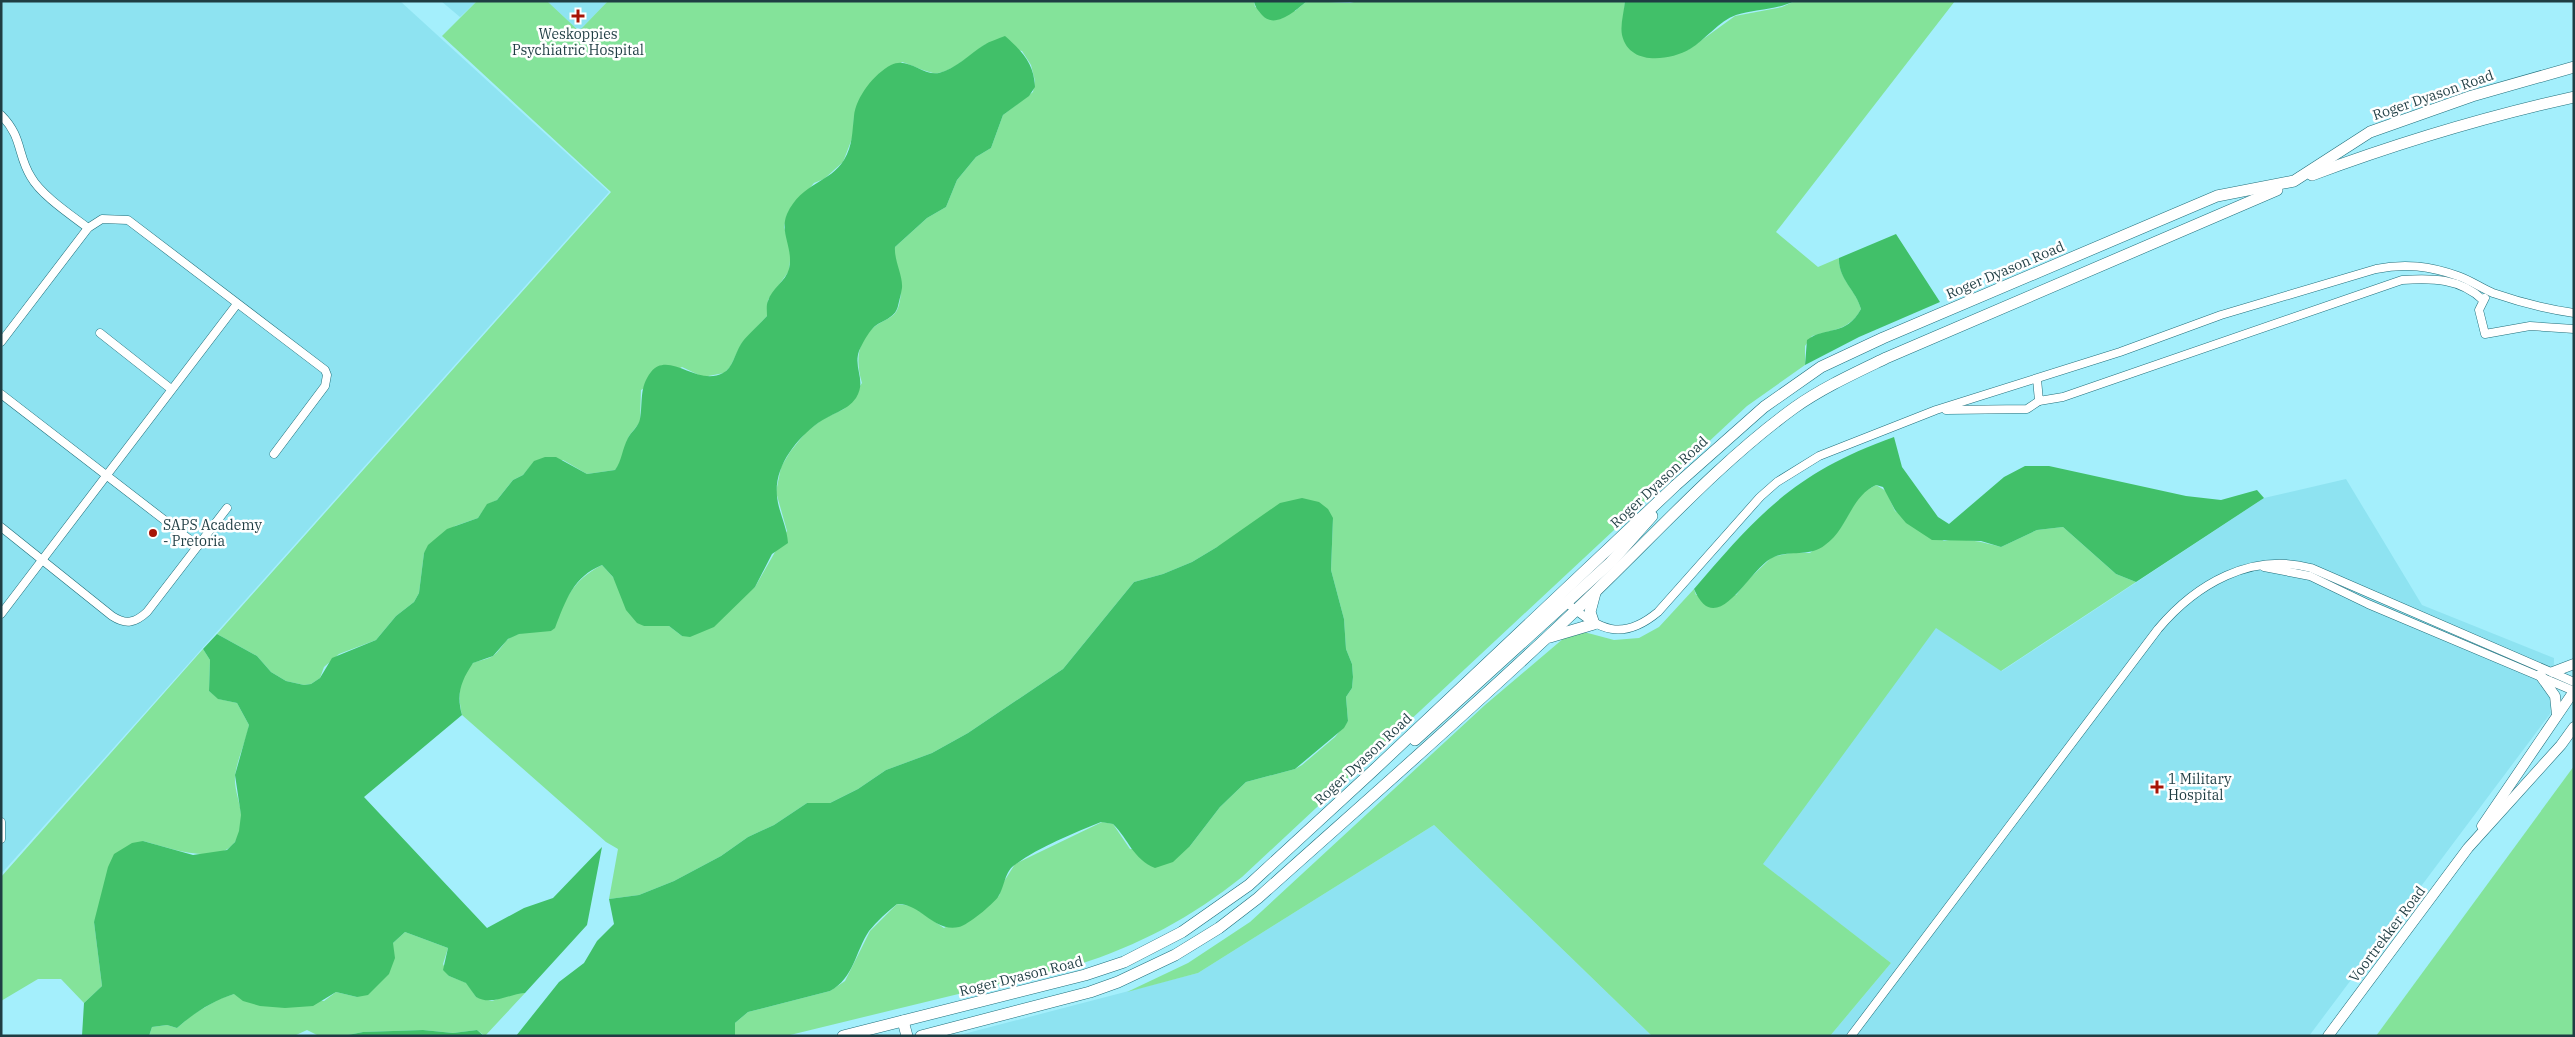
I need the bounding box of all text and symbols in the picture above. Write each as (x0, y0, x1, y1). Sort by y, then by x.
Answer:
marker: Weskoppies Psychiatric Hospital (571, 9, 585, 23)
place label: Weskoppies Psychiatric Hospital (512, 25, 644, 59)
street label: Roger Dyason Road (2370, 66, 2496, 124)
street label: Roger Dyason Road (1943, 237, 2067, 303)
street label: Roger Dyason Road (1607, 432, 1712, 532)
place label: SAPS Academy - Pretoria (163, 516, 262, 550)
marker: SAPS Academy - Pretoria (147, 527, 159, 539)
street label: Roger Dyason Road (1311, 709, 1416, 809)
place label: 1 Military Hospital (2168, 770, 2232, 804)
marker: 1 Military Hospital (2150, 780, 2164, 794)
street label: Voortrekker Road (2345, 882, 2429, 986)
street label: Roger Dyason Road (957, 952, 1085, 1000)

